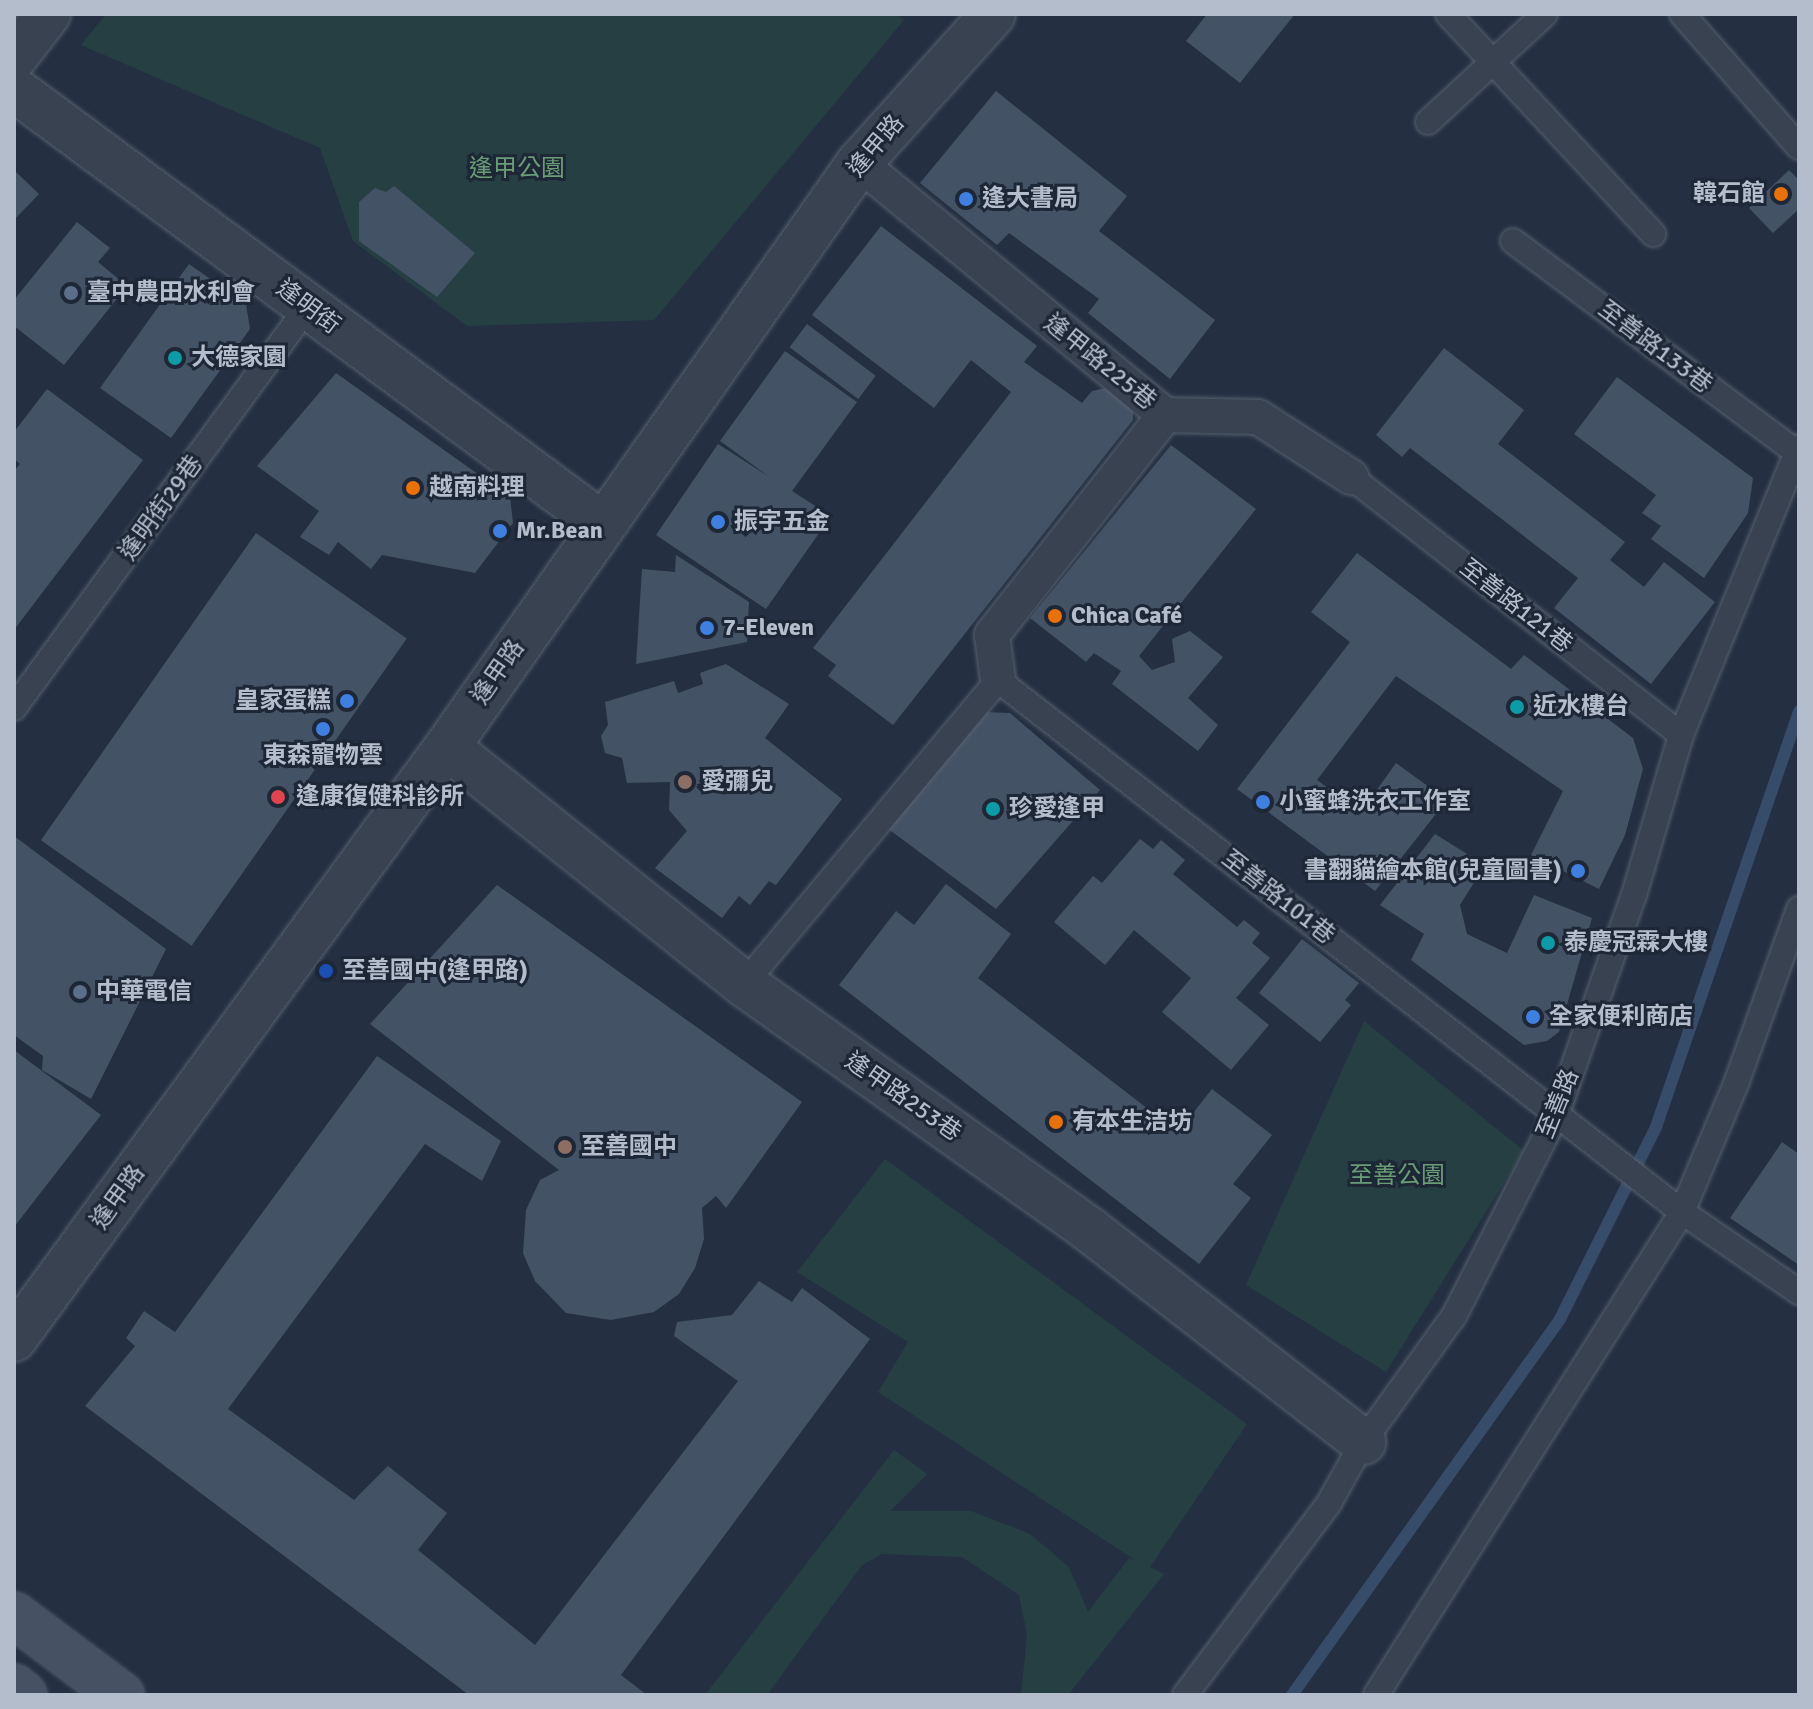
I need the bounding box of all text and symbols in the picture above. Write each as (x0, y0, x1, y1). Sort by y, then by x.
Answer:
street label: 逢甲路 (842, 109, 910, 183)
park label: 逢甲公園 (469, 155, 565, 183)
place label: 韓石館 (1693, 180, 1765, 208)
place label: 逢大書局 (982, 185, 1078, 213)
marker: 韓石館 (1772, 185, 1790, 203)
marker: 逢大書局 (957, 190, 975, 208)
street label: 逢明街 (271, 274, 345, 340)
place label: 臺中農田水利會 (87, 279, 255, 307)
marker: 臺中農田水利會 (62, 284, 80, 302)
street label: 至善路133巷 (1592, 295, 1718, 399)
street label: 逢甲路225巷 (1039, 308, 1161, 416)
place label: 大德家園 (191, 344, 287, 372)
marker: 大德家園 (166, 349, 184, 367)
street label: 逢明街29巷 (114, 450, 208, 566)
place label: 越南料理 (429, 474, 525, 502)
marker: 越南料理 (404, 479, 422, 497)
place label: 振宇五金 (734, 508, 830, 536)
marker: 振宇五金 (709, 513, 727, 531)
place label: Mr.Bean (516, 517, 603, 545)
marker: Mr.Bean (491, 522, 509, 540)
street label: 至善路121巷 (1454, 553, 1578, 659)
place label: Chica Café (1071, 602, 1182, 630)
marker: Chica Café (1046, 607, 1064, 625)
place label: 7-Eleven (723, 614, 814, 642)
marker: 7-Eleven (698, 619, 716, 637)
street label: 逢甲路 (466, 634, 530, 710)
place label: 皇家蛋糕 (235, 687, 331, 715)
marker: 皇家蛋糕 (338, 692, 356, 710)
place label: 近水樓台 (1533, 693, 1629, 721)
marker: 近水樓台 (1508, 698, 1526, 716)
marker: 東森寵物雲 (314, 720, 332, 738)
place label: 東森寵物雲 (263, 742, 383, 770)
place label: 愛彌兒 (701, 768, 773, 796)
marker: 愛彌兒 (676, 773, 694, 791)
place label: 逢康復健科診所 (296, 783, 464, 811)
marker: 逢康復健科診所 (267, 786, 289, 808)
place label: 小蜜蜂洗衣工作室 (1279, 788, 1471, 816)
marker: 小蜜蜂洗衣工作室 (1254, 793, 1272, 811)
place label: 珍愛逢甲 (1009, 795, 1105, 823)
marker: 珍愛逢甲 (984, 800, 1002, 818)
street label: 至善路101巷 (1216, 844, 1340, 950)
place label: 書翻貓繪本館(兒童圖書) (1304, 857, 1562, 885)
marker: 書翻貓繪本館(兒童圖書) (1569, 862, 1587, 880)
place label: 泰慶冠霖大樓 (1564, 929, 1708, 957)
marker: 泰慶冠霖大樓 (1539, 934, 1557, 952)
place label: 至善國中(逢甲路) (342, 957, 528, 985)
marker: 至善國中(逢甲路) (317, 962, 335, 980)
place label: 中華電信 (96, 978, 192, 1006)
marker: 中華電信 (71, 983, 89, 1001)
place label: 全家便利商店 (1549, 1003, 1693, 1031)
marker: 全家便利商店 (1524, 1008, 1542, 1026)
street label: 逢甲路253巷 (839, 1047, 967, 1147)
street label: 至善路 (1531, 1065, 1585, 1143)
place label: 有本生洁坊 (1072, 1108, 1192, 1136)
marker: 有本生洁坊 (1047, 1113, 1065, 1131)
place label: 至善國中 (581, 1133, 677, 1161)
marker: 至善國中 (556, 1138, 574, 1156)
street label: 逢甲路 (85, 1159, 151, 1235)
park label: 至善公園 (1349, 1162, 1445, 1190)

